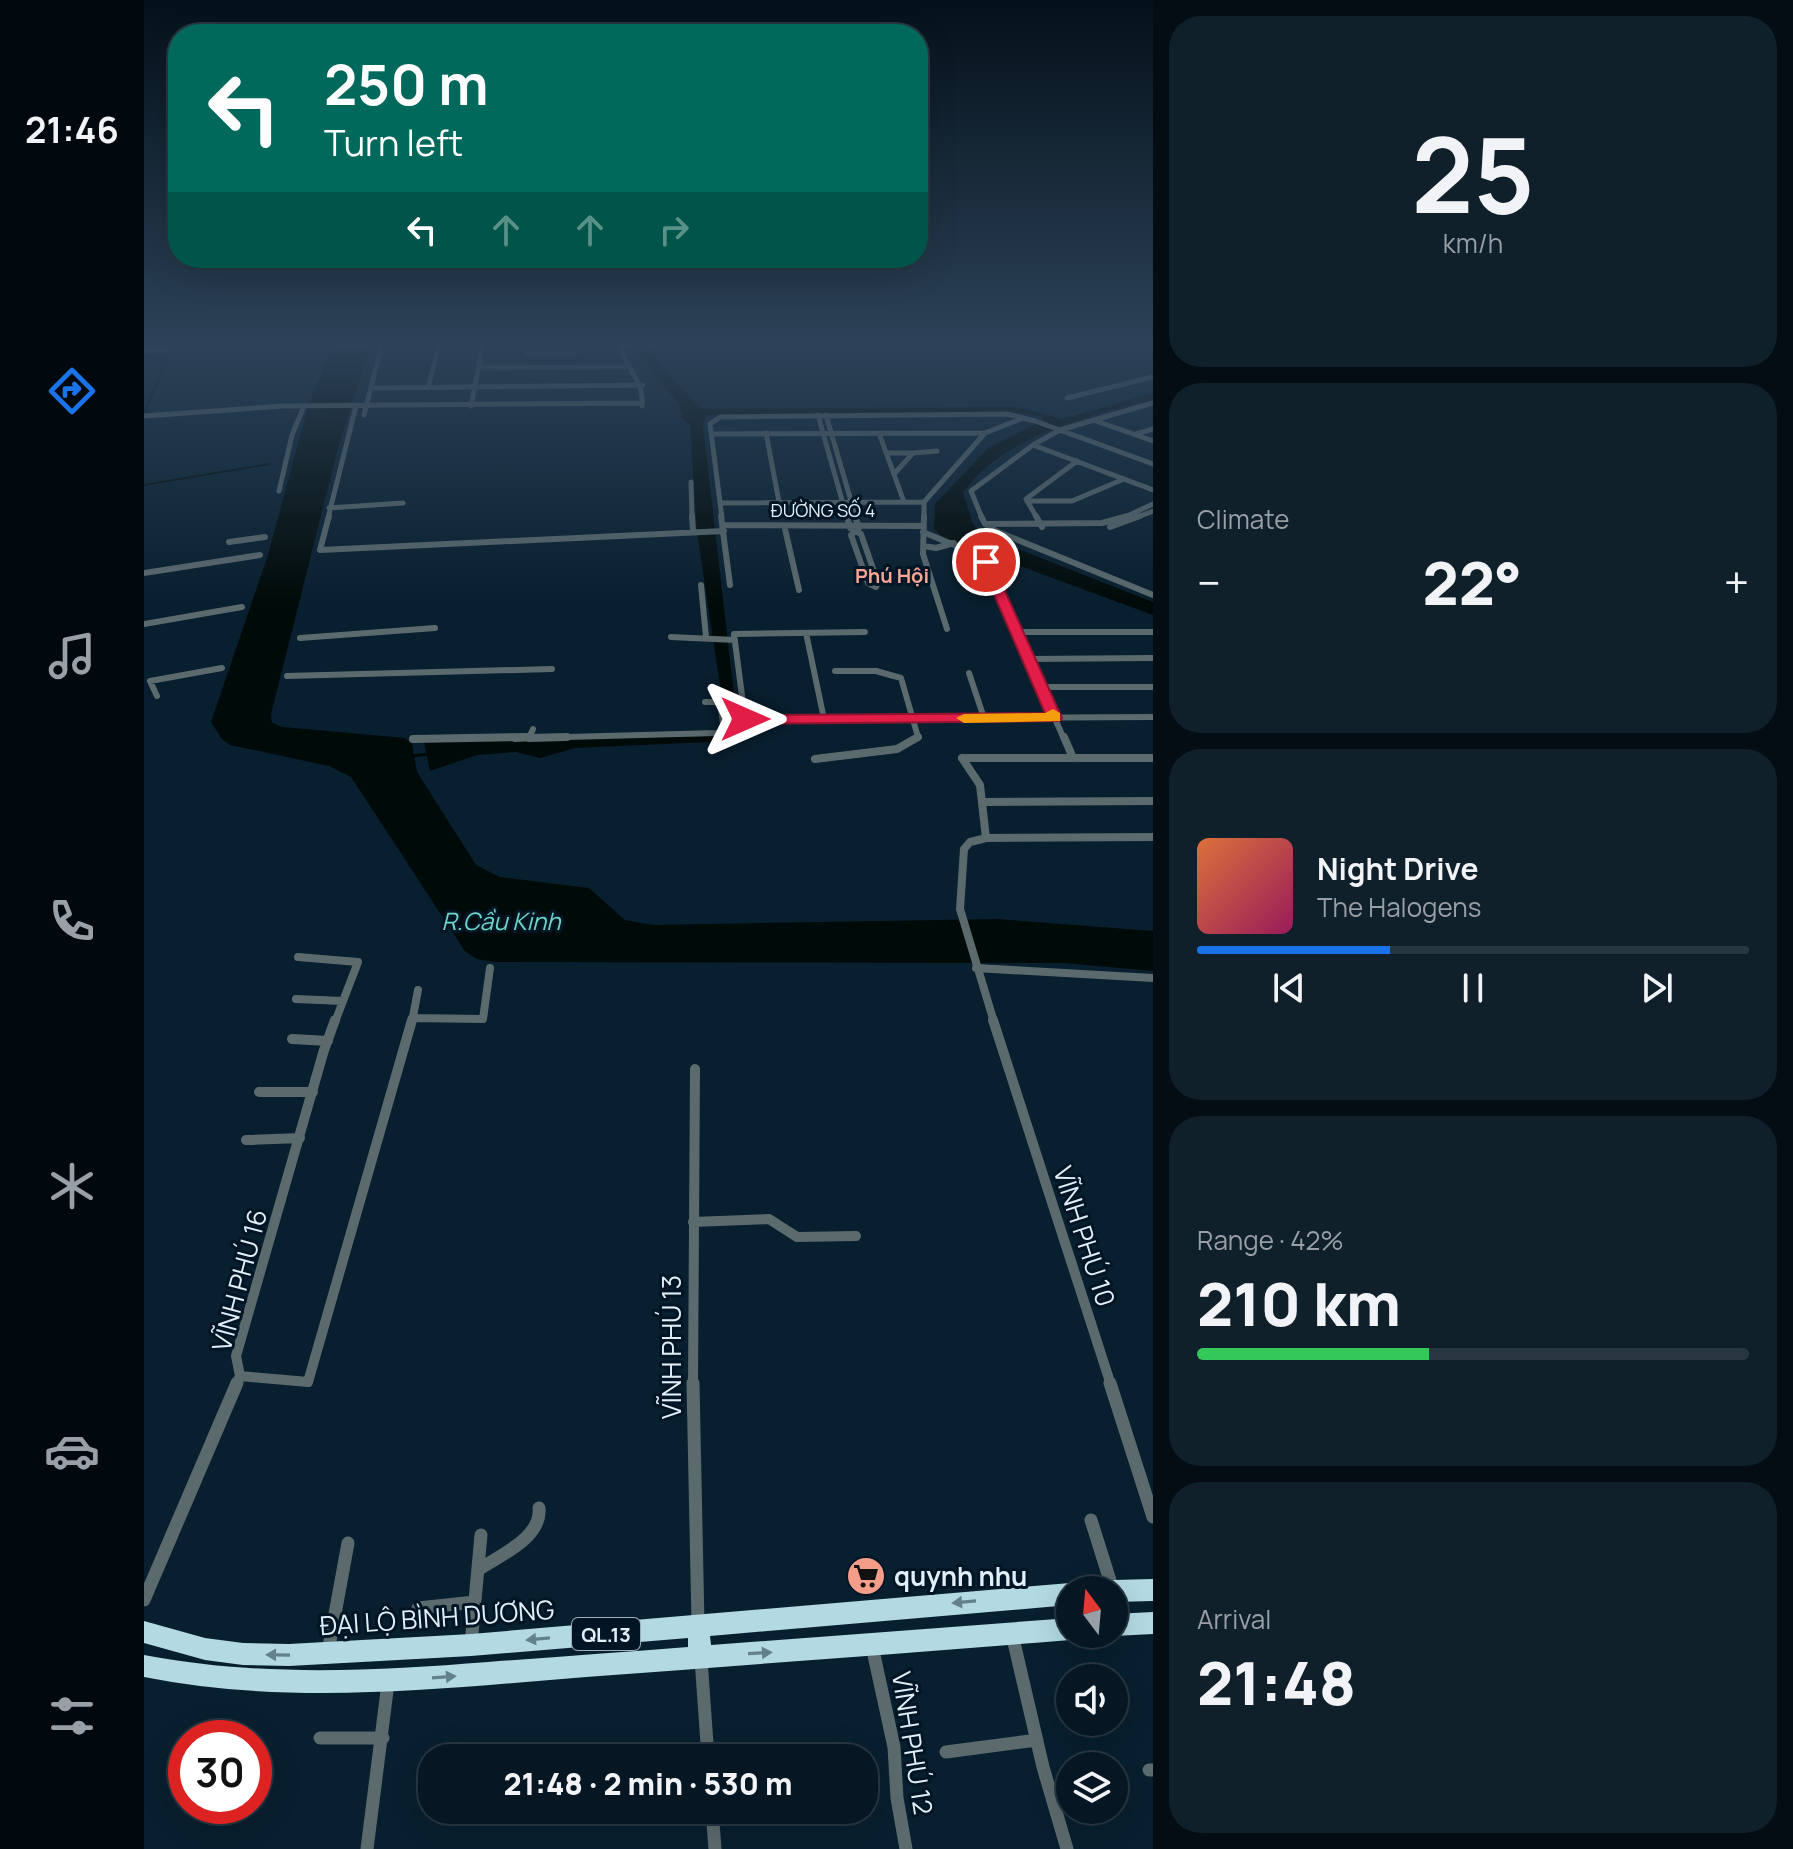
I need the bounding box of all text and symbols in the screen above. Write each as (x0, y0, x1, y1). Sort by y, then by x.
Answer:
text: 250 m (324, 45, 489, 122)
icon: left (192, 56, 296, 160)
text: 25 (1412, 102, 1534, 244)
text: 21:46 (25, 105, 119, 154)
text: Turn left (324, 118, 463, 167)
icon: left (400, 208, 444, 252)
icon: ahead (484, 208, 528, 252)
icon: ahead (568, 208, 612, 252)
icon: right (652, 208, 696, 252)
text: km/h (1443, 225, 1503, 261)
icon: directions (44, 363, 100, 419)
street label: ĐƯỜNG SỐ 4 (771, 497, 875, 522)
text: Climate (1197, 501, 1289, 537)
pin (952, 528, 1020, 596)
icon: arrive (964, 540, 1008, 584)
text: 22° (1422, 541, 1522, 623)
text: − (1197, 552, 1221, 612)
text: + (1724, 552, 1749, 612)
district label: Phú Hội (855, 562, 929, 589)
icon: music (44, 628, 100, 684)
position arrow (703, 677, 787, 761)
text: Night Drive (1317, 848, 1479, 889)
text: The Halogens (1317, 889, 1481, 925)
icon: phone (44, 893, 100, 949)
water label: R.Cầu Kinh (441, 904, 561, 937)
icon: previous (1267, 966, 1311, 1010)
icon: pause (1451, 966, 1495, 1010)
icon: next (1635, 966, 1679, 1010)
icon: climate (44, 1158, 100, 1214)
street label: VĨNH PHÚ 10 (1045, 1161, 1125, 1311)
street label: VĨNH PHÚ 16 (203, 1205, 275, 1355)
text: Range · 42% (1197, 1222, 1344, 1258)
text: 210 km (1197, 1262, 1401, 1344)
street label: VĨNH PHÚ 13 (653, 1275, 689, 1419)
icon: car (44, 1423, 100, 1479)
supermarket icon: quynh nhu (845, 1555, 887, 1597)
place label: quynh nhu (894, 1558, 1027, 1594)
north arrow (1056, 1576, 1128, 1648)
map controls (1056, 1576, 1128, 1824)
street label: ĐẠI LỘ BÌNH DƯƠNG (319, 1591, 555, 1643)
one-way arrow (951, 1596, 976, 1609)
text: Arrival (1197, 1601, 1271, 1637)
road number: QL.13 (572, 1618, 640, 1650)
one-way arrow (525, 1633, 550, 1646)
text: 21:48 (1197, 1641, 1356, 1723)
one-way arrow (748, 1646, 773, 1659)
one-way arrow (265, 1649, 290, 1661)
button: sound (1056, 1664, 1128, 1736)
street label: VĨNH PHÚ 12 (884, 1669, 942, 1817)
one-way arrow (432, 1670, 457, 1683)
icon: filters (44, 1688, 100, 1744)
speed limit sign: 30 (168, 1720, 272, 1824)
button: layers (1056, 1752, 1128, 1824)
text: 21:48 · 2 min · 530 m (503, 1763, 793, 1804)

